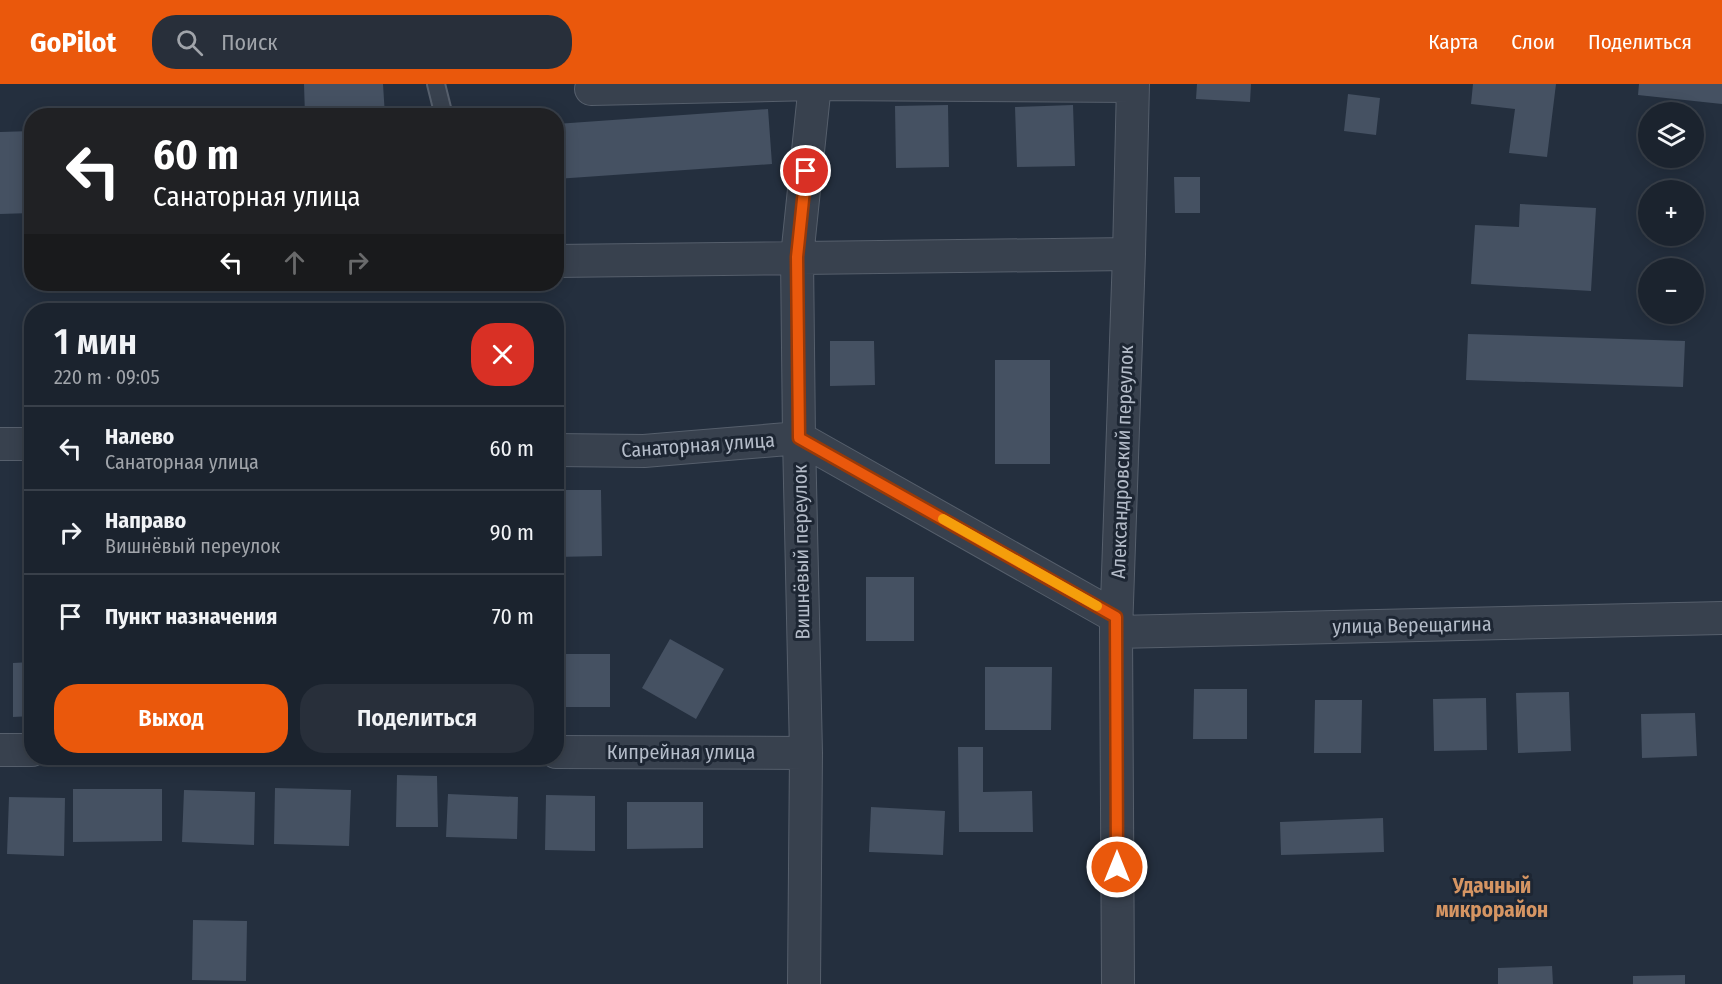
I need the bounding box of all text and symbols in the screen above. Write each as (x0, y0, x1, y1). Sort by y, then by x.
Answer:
search box (152, 15, 572, 69)
text: GoPilot (30, 26, 116, 59)
icon: search (173, 26, 206, 59)
text: Поиск (221, 29, 278, 56)
text: Карта (1428, 29, 1478, 55)
text: Слои (1511, 29, 1555, 55)
text: Поделиться (1588, 29, 1692, 55)
map controls (1638, 102, 1704, 324)
button: layers (1638, 102, 1704, 168)
text: 60 m (153, 130, 239, 180)
icon: left (54, 132, 132, 210)
pin (780, 145, 831, 196)
icon: arrive (789, 154, 822, 187)
button: + (1638, 180, 1704, 246)
text: Санаторная улица (153, 181, 361, 213)
icon: left (215, 246, 248, 279)
icon: ahead (278, 246, 311, 279)
icon: right (341, 246, 374, 279)
button: − (1638, 258, 1704, 324)
text: 1 мин (54, 320, 137, 364)
button: close (471, 323, 534, 386)
street label: Александровский переулок (1106, 344, 1138, 579)
text: 220 m · 09:05 (54, 365, 160, 389)
text: Налево (105, 423, 174, 450)
street label: Санаторная улица (620, 428, 776, 462)
icon: left (54, 432, 87, 465)
text: 60 m (490, 435, 534, 462)
text: Санаторная улица (105, 450, 259, 474)
street label: Вишнёвый переулок (787, 464, 815, 640)
text: Направо (105, 507, 186, 534)
icon: right (54, 516, 87, 549)
text: 90 m (490, 519, 534, 546)
text: Вишнёвый переулок (105, 534, 280, 558)
icon: arrive (54, 600, 87, 633)
text: Пункт назначения (105, 603, 277, 630)
text: 70 m (492, 603, 534, 630)
street label: улица Верещагина (1332, 612, 1492, 638)
button: Выход (54, 684, 288, 753)
button: Поделиться (300, 684, 534, 753)
street label: Кипрейная улица (607, 740, 755, 764)
position arrow (1085, 835, 1149, 899)
district label: Удачный микрорайон (1436, 873, 1548, 923)

